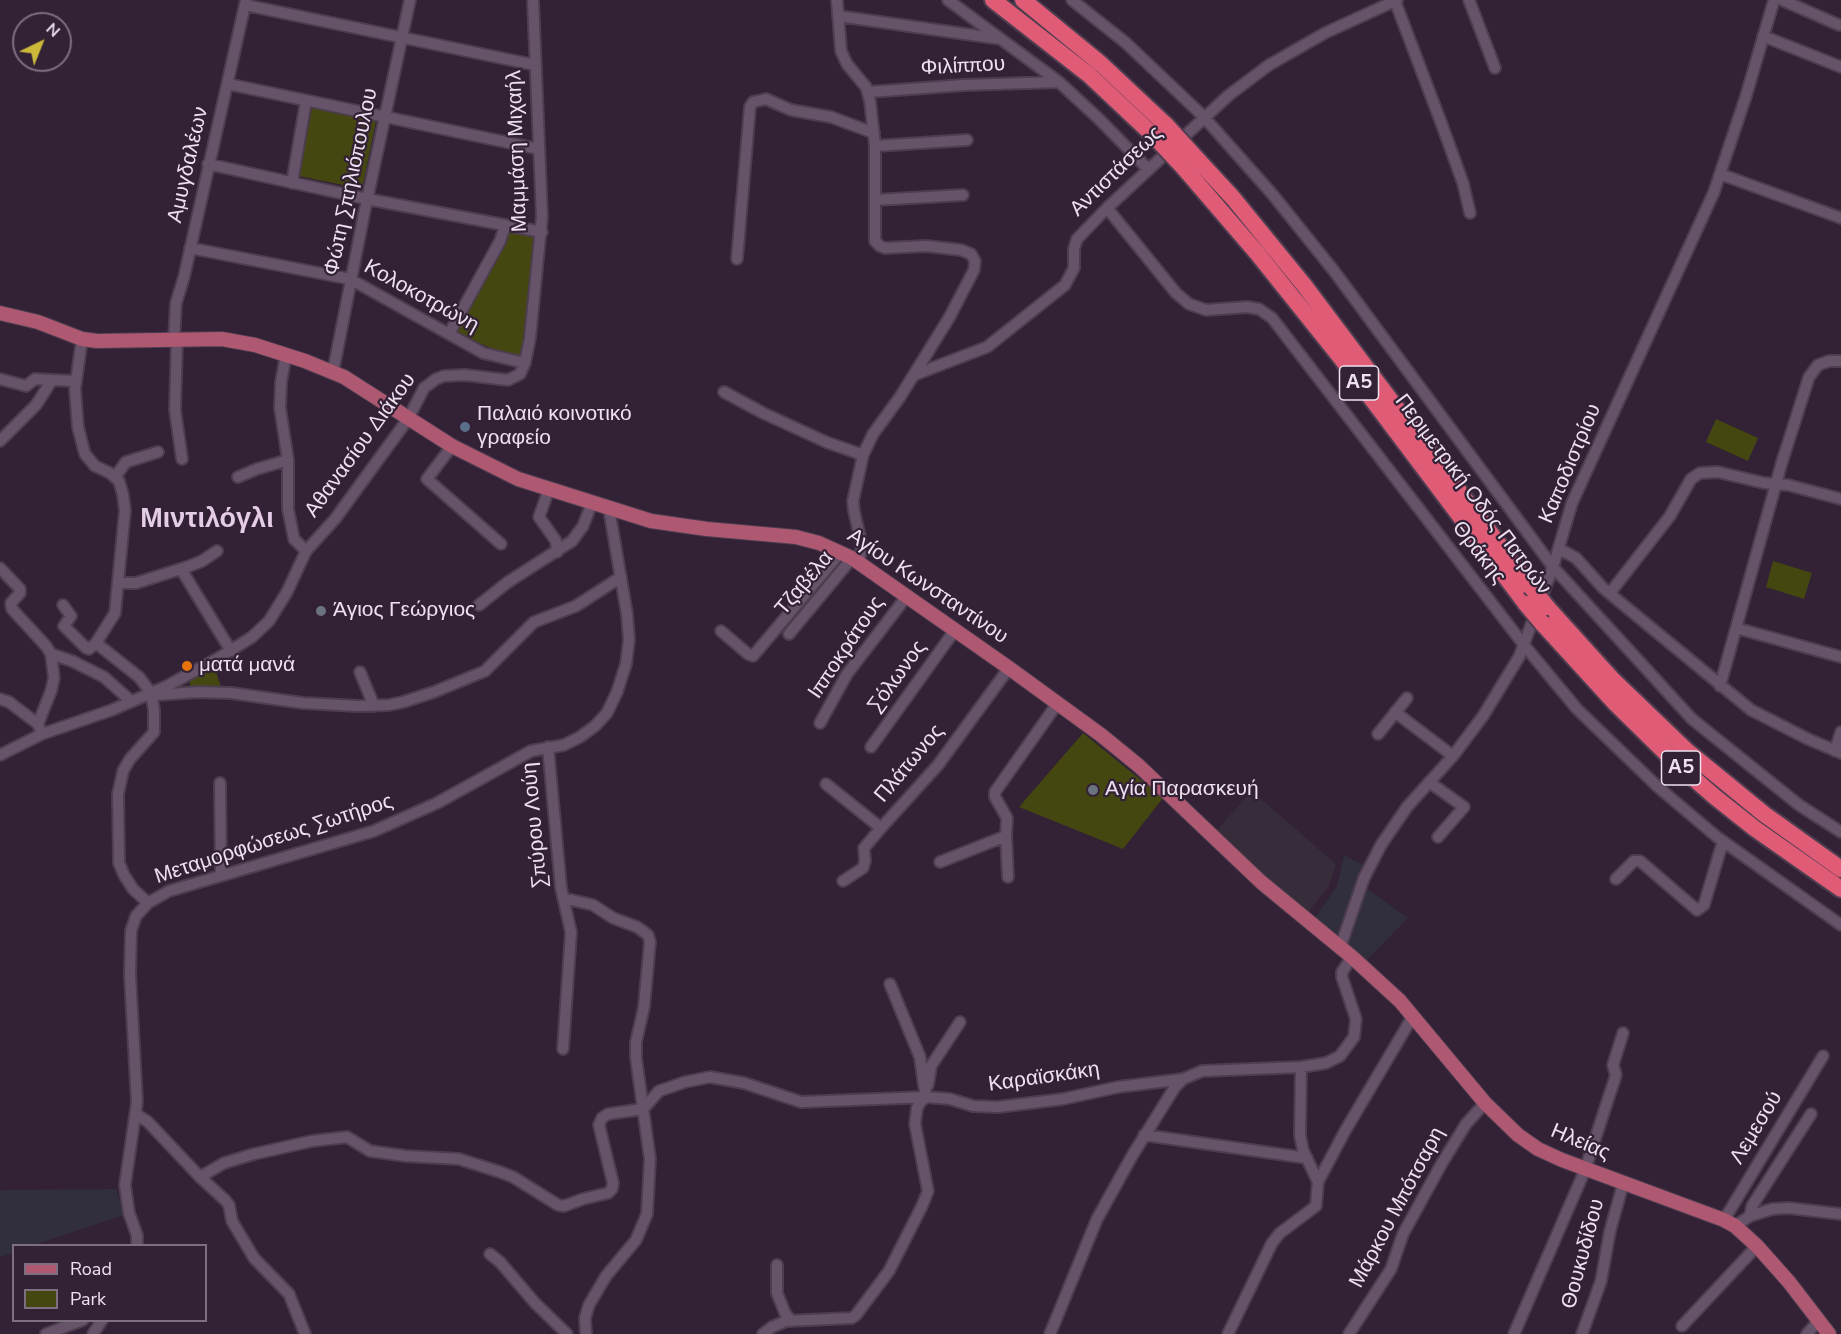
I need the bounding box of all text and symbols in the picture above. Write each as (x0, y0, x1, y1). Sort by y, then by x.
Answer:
north arrow (12, 12, 72, 72)
text: N (41, 18, 65, 42)
street label: Φιλίππου (920, 52, 1006, 82)
street label: Μαμμάση Μιχαήλ (503, 69, 533, 233)
street label: Φώτη Σπηλιόπουλου (320, 86, 384, 278)
street label: Αμυγδαλέων (163, 105, 215, 225)
street label: Αντιστάσεως (1065, 122, 1169, 222)
street label: Κολοκοτρώνη (359, 255, 483, 339)
road number: Α5 (1340, 366, 1378, 400)
street label: Αθανασίου Διάκου (300, 369, 422, 523)
street label: Περιμετρική Οδός Πατρών (1388, 390, 1556, 600)
street label: Καποδιστρίου (1535, 400, 1607, 528)
place label: Παλαιό κοινοτικό γραφείο (477, 402, 632, 452)
marker: Παλαιό κοινοτικό γραφείο (458, 420, 472, 434)
district label: Μιντιλόγλι (140, 504, 274, 536)
street label: Θράκης (1446, 517, 1510, 589)
street label: Αγίου Κωνσταντίνου (842, 524, 1012, 650)
street label: Τζαβέλα (771, 547, 839, 621)
street label: Ιπποκράτους (804, 592, 890, 704)
place label: Άγιος Γεώργιος (333, 598, 475, 624)
marker: Άγιος Γεώργιος (314, 604, 328, 618)
street label: Σόλωνος (863, 636, 933, 718)
place label: ματά μανά (199, 653, 295, 679)
marker: ματά μανά (180, 659, 194, 673)
street label: Πλάτωνος (870, 720, 950, 808)
road number: Α5 (1662, 751, 1700, 785)
street label: Σπύρου Λούη (518, 761, 554, 889)
place label: Αγία Παρασκευή (1105, 777, 1259, 803)
marker: Αγία Παρασκευή (1086, 783, 1100, 797)
street label: Μεταμορφώσεως Σωτήρος (152, 790, 396, 890)
street label: Καραϊσκάκη (987, 1058, 1101, 1098)
street label: Λεμεσού (1725, 1087, 1789, 1169)
street label: Ηλείας (1547, 1119, 1613, 1167)
street label: Μάρκου Μπότσαρη (1345, 1123, 1451, 1293)
street label: Θουκυδίδου (1557, 1196, 1611, 1312)
legend (12, 1244, 207, 1322)
text: Road (70, 1257, 112, 1281)
text: Park (70, 1287, 106, 1311)

